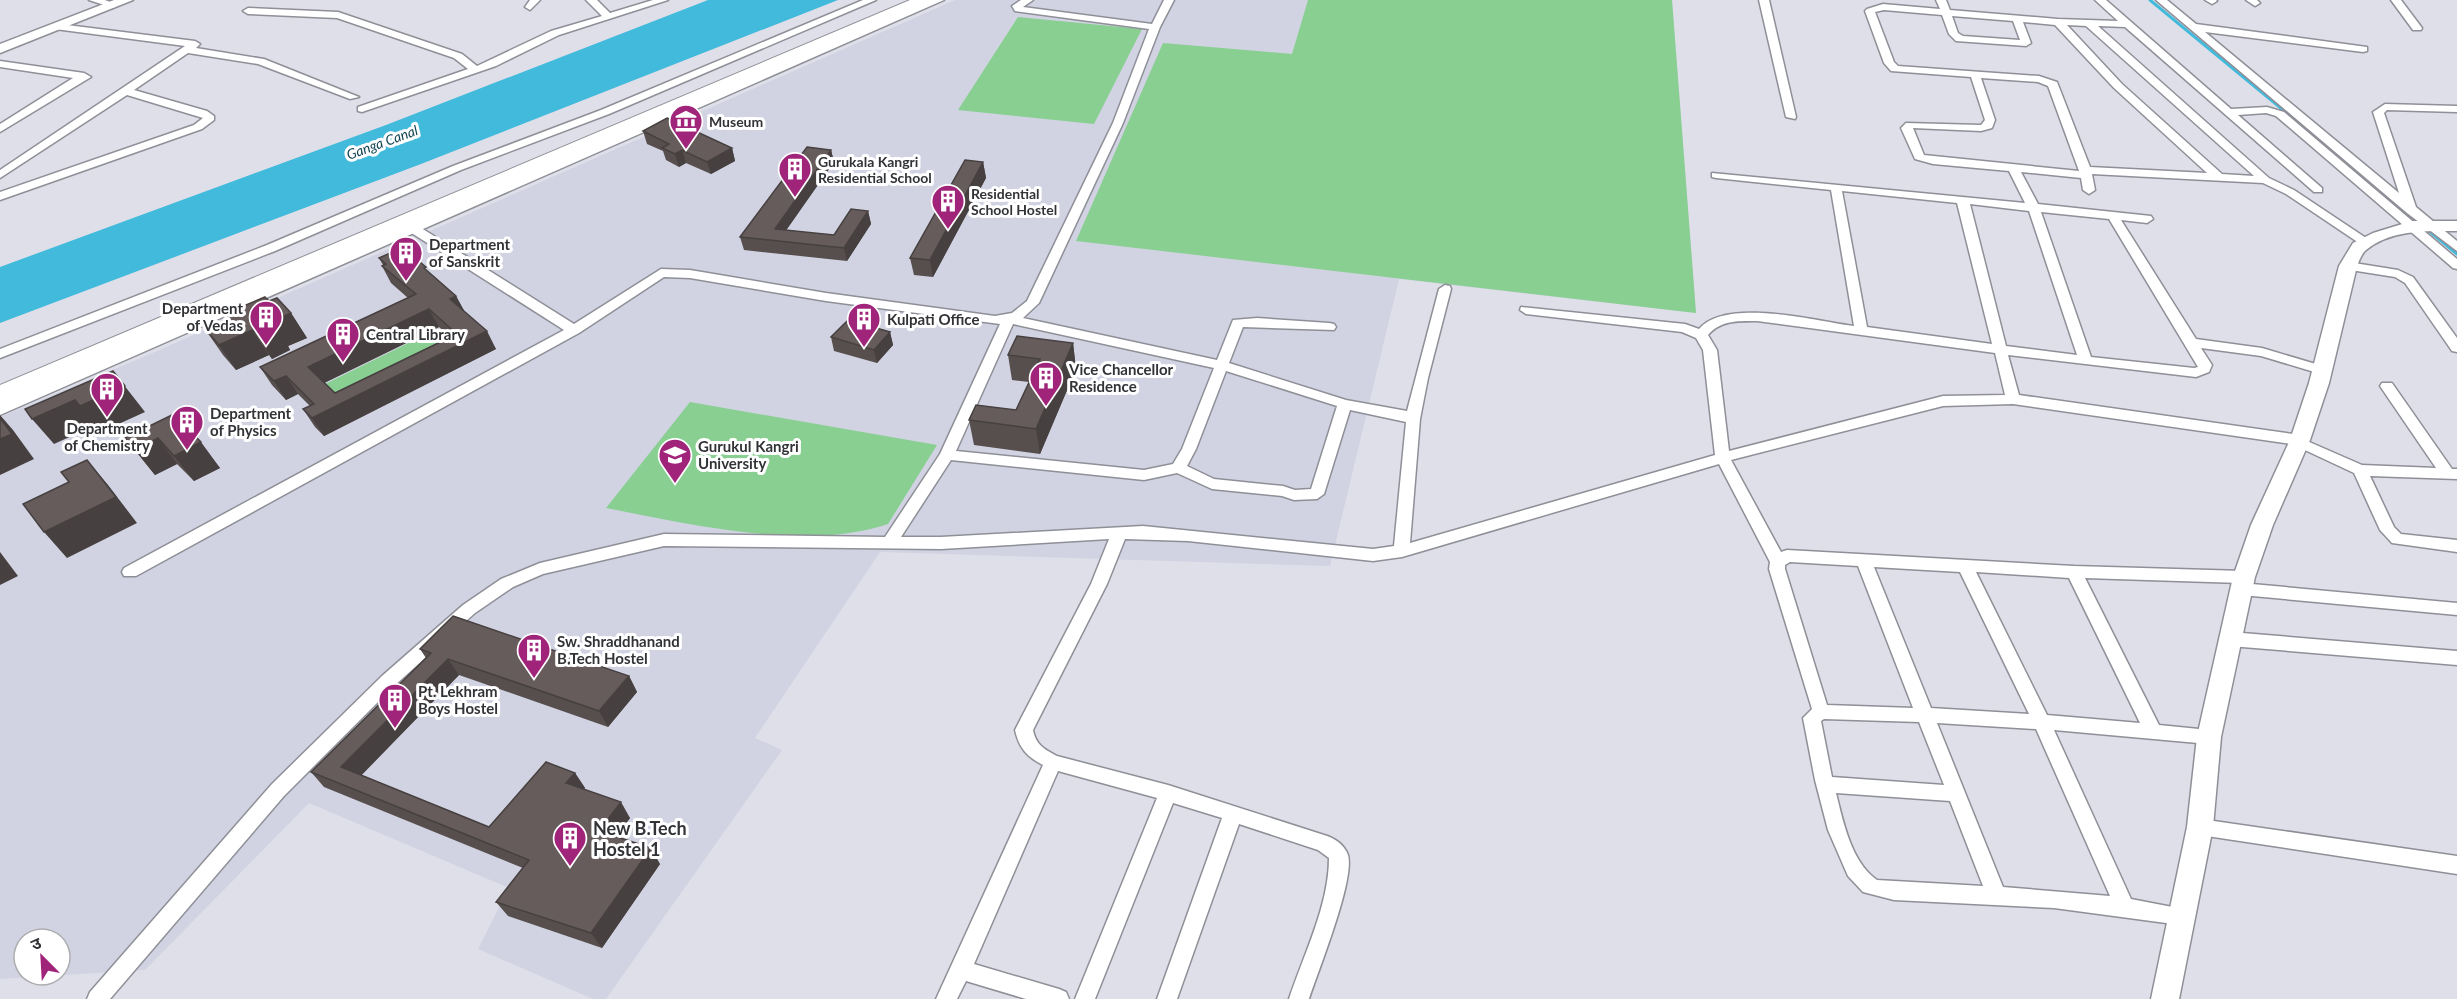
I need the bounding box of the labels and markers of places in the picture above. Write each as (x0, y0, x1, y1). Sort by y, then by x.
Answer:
museum icon: Museum (668, 103, 704, 150)
place label: Museum (709, 113, 763, 130)
building icon: Gurukala Kangri Residential School (777, 151, 813, 198)
place label: Gurukala Kangri Residential School (818, 153, 932, 186)
building icon: Residential School Hostel (930, 183, 966, 230)
place label: Residential School Hostel (971, 185, 1057, 218)
building icon: Department of Sanskrit (388, 235, 424, 282)
place label: Department of Sanskrit (429, 235, 511, 270)
place label: Department of Vedas (162, 299, 243, 334)
building icon: Department of Vedas (248, 299, 284, 346)
building icon: Kulpati Office (846, 301, 882, 348)
place label: Kulpati Office (887, 310, 979, 328)
building icon: Central Library (325, 316, 361, 363)
place label: Central Library (366, 325, 465, 343)
building icon: Vice Chancellor Residence (1028, 360, 1064, 407)
place label: Vice Chancellor Residence (1068, 360, 1174, 395)
building icon: Department of Chemistry (89, 371, 125, 418)
building icon: Department of Physics (169, 404, 205, 451)
place label: Department of Physics (210, 404, 292, 439)
place label: Department of Chemistry (64, 419, 150, 454)
school or university icon: Gurukul Kangri University (657, 437, 693, 484)
place label: Gurukul Kangri University (698, 437, 799, 472)
building icon: Sw. Shraddhanand B.Tech Hostel (516, 632, 552, 679)
place label: Sw. Shraddhanand B.Tech Hostel (557, 632, 680, 667)
building icon: Pt. Lekhram Boys Hostel (377, 682, 413, 729)
place label: Pt. Lekhram Boys Hostel (418, 682, 498, 717)
place label: New B.Tech Hostel 1 (593, 817, 687, 860)
building icon: New B.Tech Hostel 1 (552, 820, 588, 867)

